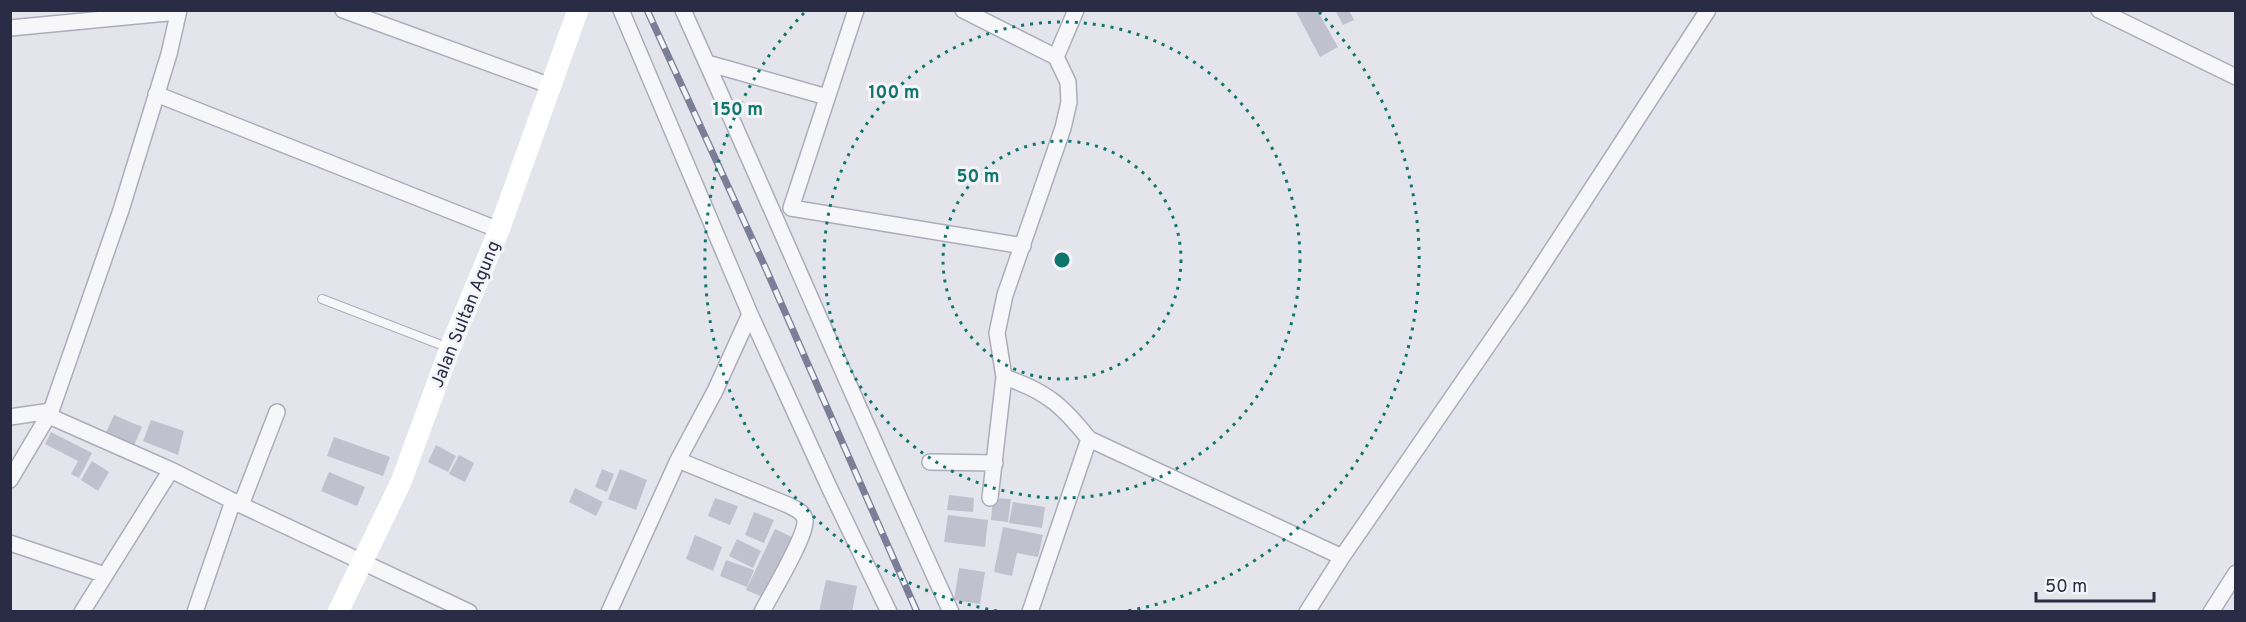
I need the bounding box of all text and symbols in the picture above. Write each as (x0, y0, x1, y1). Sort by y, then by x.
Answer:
text: 100 m (868, 82, 920, 105)
text: 150 m (713, 99, 763, 122)
text: 50 m (956, 166, 1000, 189)
street label: Jalan Sultan Agung (426, 238, 506, 391)
centre of rings (1052, 250, 1072, 270)
scale bar (2036, 565, 2154, 603)
text: 50 m (2045, 576, 2087, 599)

